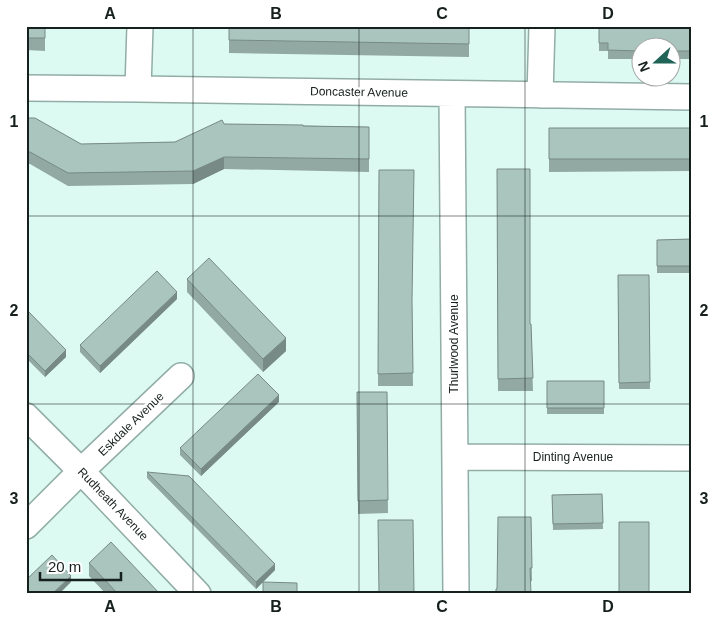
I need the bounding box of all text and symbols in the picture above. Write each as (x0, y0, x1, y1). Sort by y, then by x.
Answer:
text: A (104, 5, 116, 22)
text: B (270, 5, 282, 22)
text: C (436, 5, 448, 22)
text: D (602, 5, 614, 22)
north arrow (630, 38, 680, 88)
text: N (635, 59, 653, 74)
street label: Doncaster Avenue (310, 84, 408, 100)
text: 1 (10, 113, 19, 130)
text: 1 (700, 113, 709, 130)
street label: Thurlwood Avenue (447, 294, 461, 394)
text: 2 (10, 302, 19, 319)
text: 2 (700, 302, 709, 319)
street label: Eskdale Avenue (95, 389, 167, 459)
street label: Dinting Avenue (533, 450, 614, 464)
street label: Rudheath Avenue (75, 465, 151, 543)
text: 3 (10, 490, 19, 507)
text: 3 (700, 490, 709, 507)
scale bar (40, 550, 121, 582)
text: 20 m (48, 558, 81, 575)
text: A (104, 598, 116, 615)
text: B (270, 598, 282, 615)
text: C (436, 598, 448, 615)
text: D (602, 598, 614, 615)

